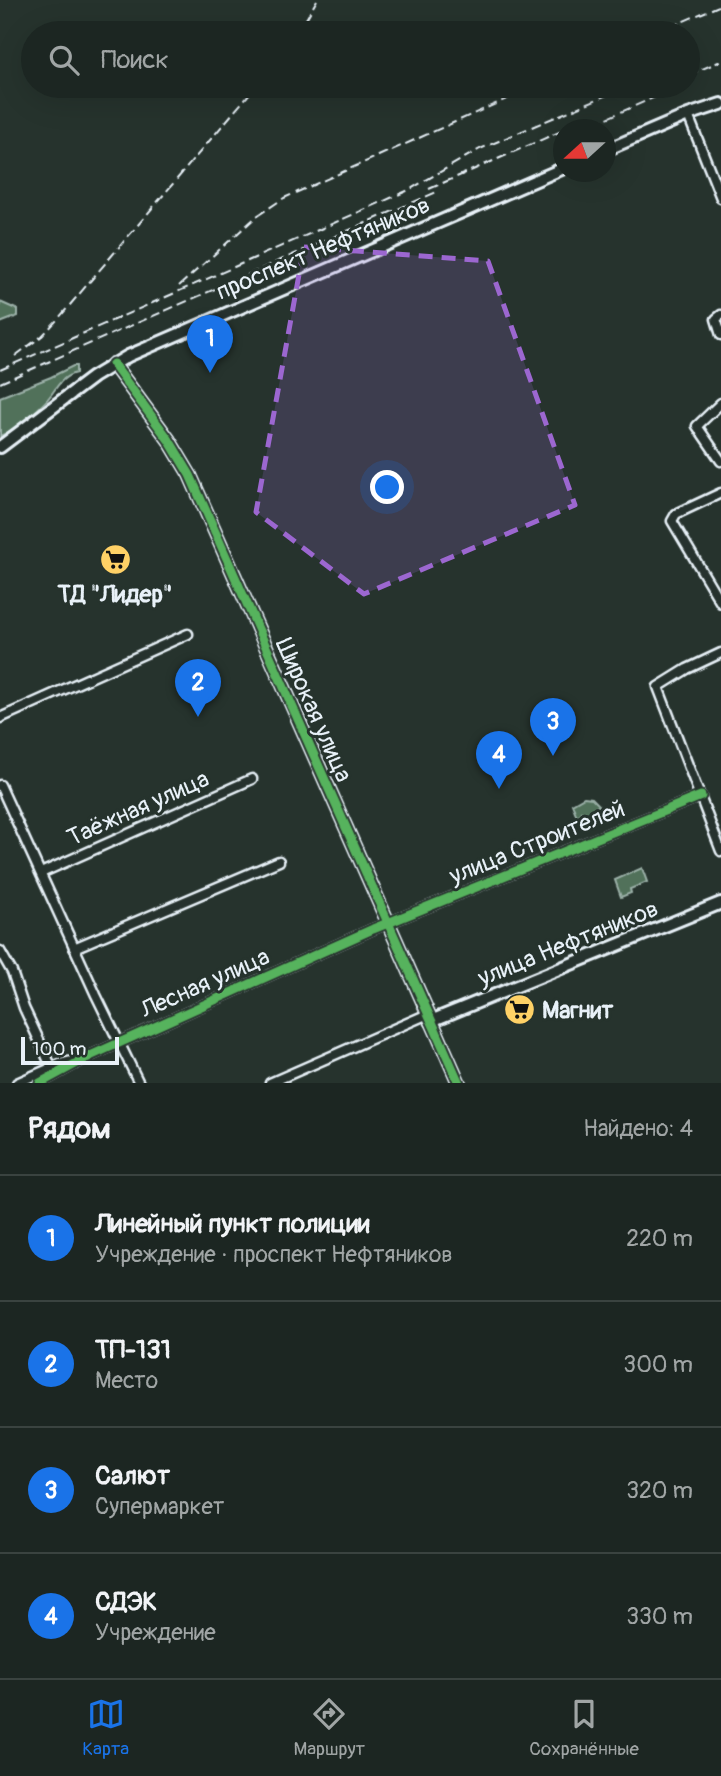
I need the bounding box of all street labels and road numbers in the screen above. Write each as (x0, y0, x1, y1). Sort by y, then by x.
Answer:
street label: проспект Нефтяников (212, 190, 434, 307)
street label: Широкая улица (269, 634, 358, 787)
street label: Таёжная улица (63, 764, 214, 853)
street label: улица Строителей (444, 794, 629, 891)
street label: улица Нефтяников (473, 894, 663, 993)
street label: Лесная улица (135, 942, 274, 1025)

